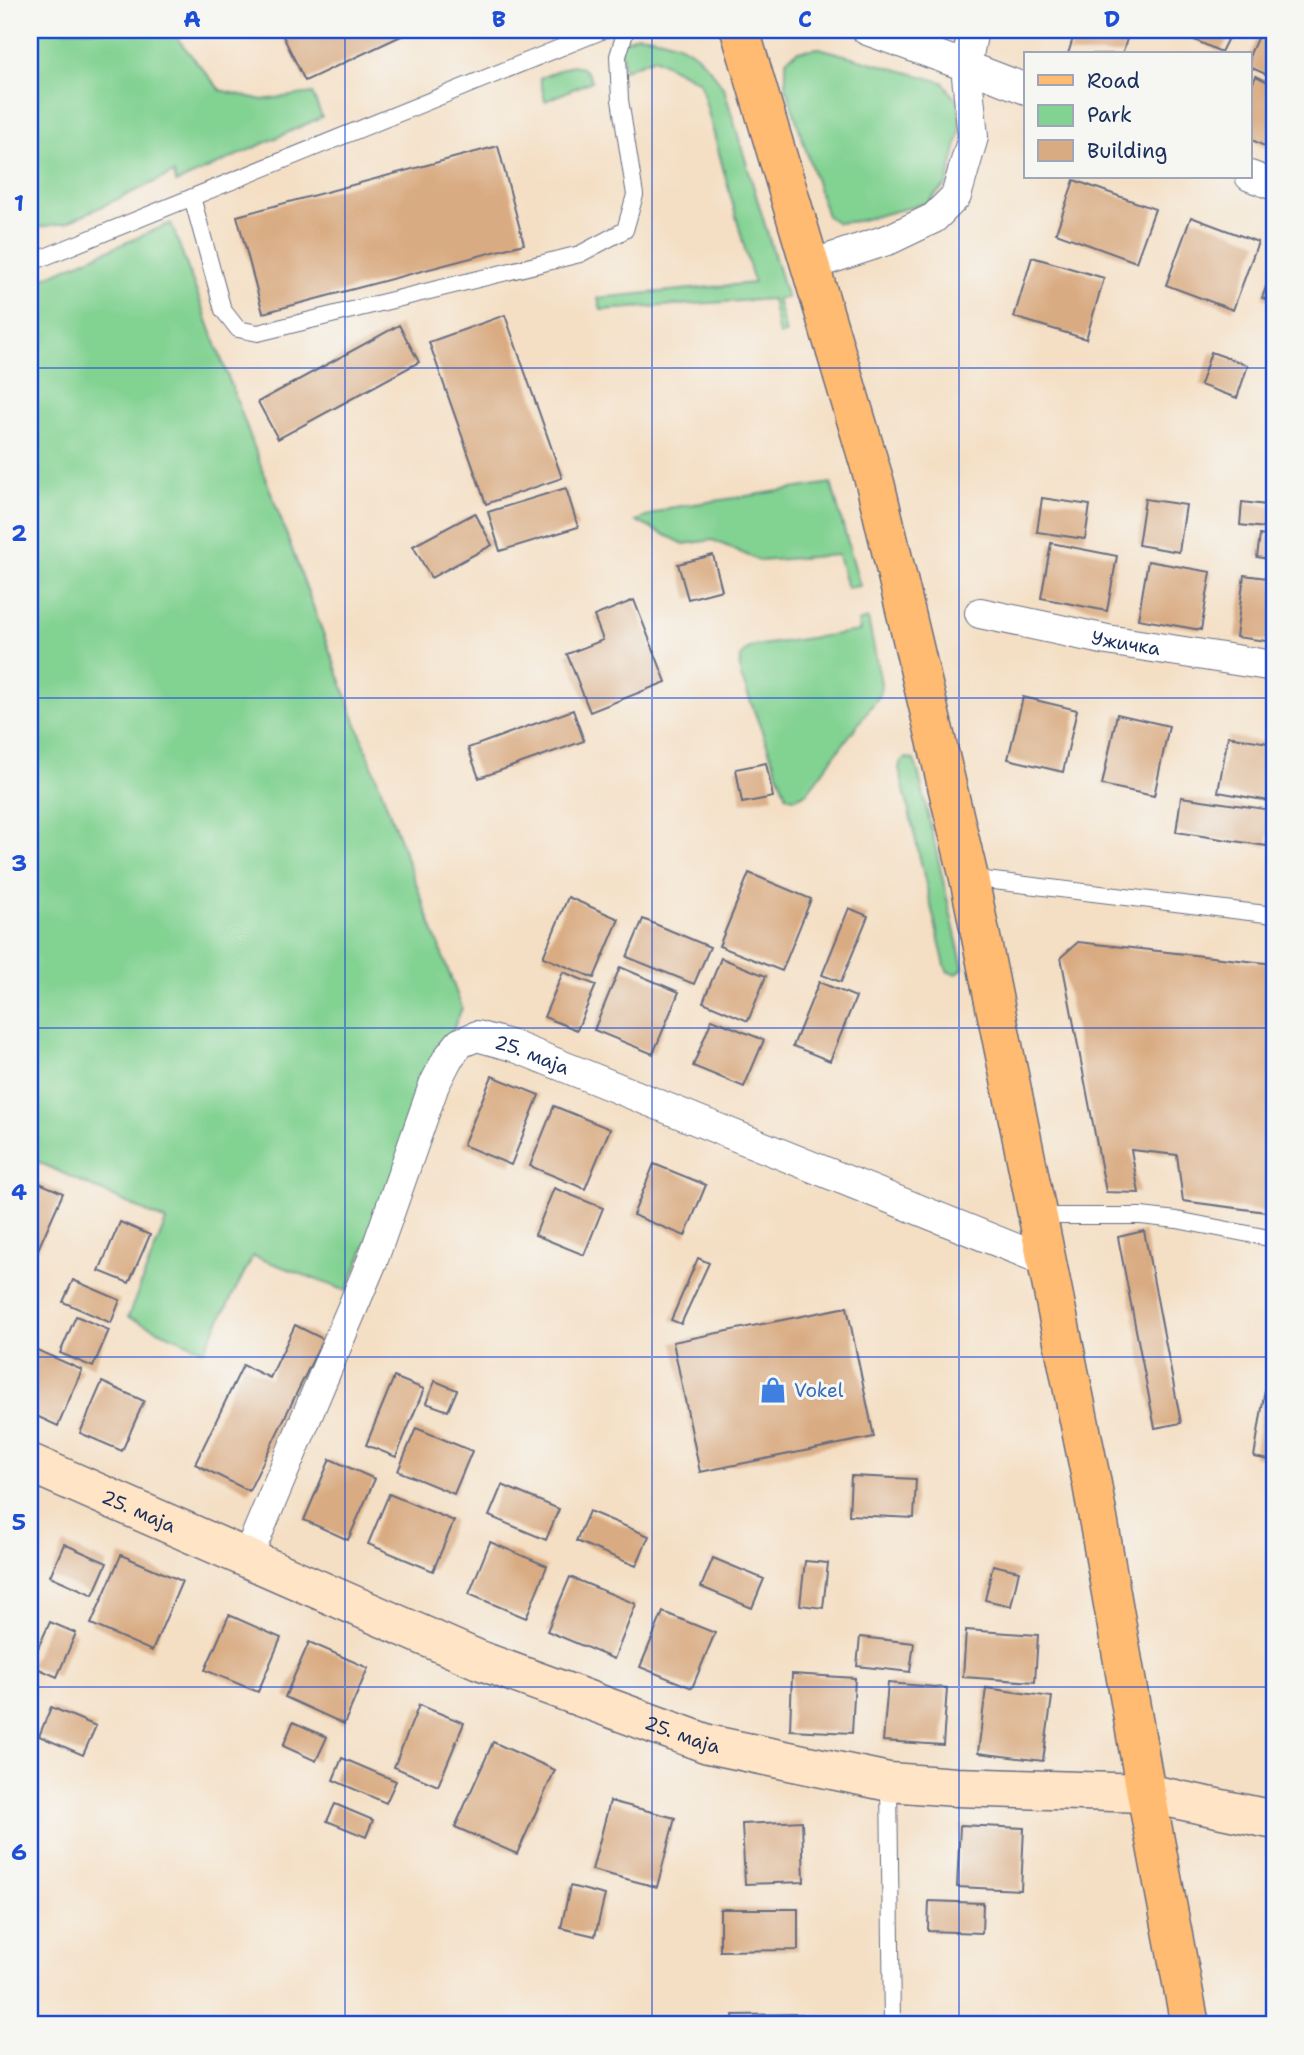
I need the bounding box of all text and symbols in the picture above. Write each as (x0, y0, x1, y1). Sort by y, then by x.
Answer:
text: A (183, 4, 201, 34)
text: B (492, 4, 506, 34)
text: C (798, 4, 812, 34)
text: D (1104, 4, 1120, 34)
legend (1024, 52, 1252, 178)
text: Road (1087, 67, 1140, 95)
text: Park (1087, 101, 1132, 129)
text: Building (1087, 137, 1167, 165)
text: 1 (14, 188, 24, 218)
text: 2 (11, 518, 27, 548)
street label: Ужичка (1089, 625, 1162, 661)
text: 3 (11, 848, 27, 878)
street label: 25. маја (492, 1029, 573, 1080)
text: 4 (11, 1177, 27, 1207)
shop icon: Vokel (758, 1375, 788, 1405)
place label: Vokel (794, 1378, 844, 1403)
street label: 25. маја (98, 1484, 180, 1538)
text: 5 (12, 1507, 26, 1537)
street label: 25. маја (641, 1709, 722, 1759)
text: 6 (11, 1837, 27, 1867)

